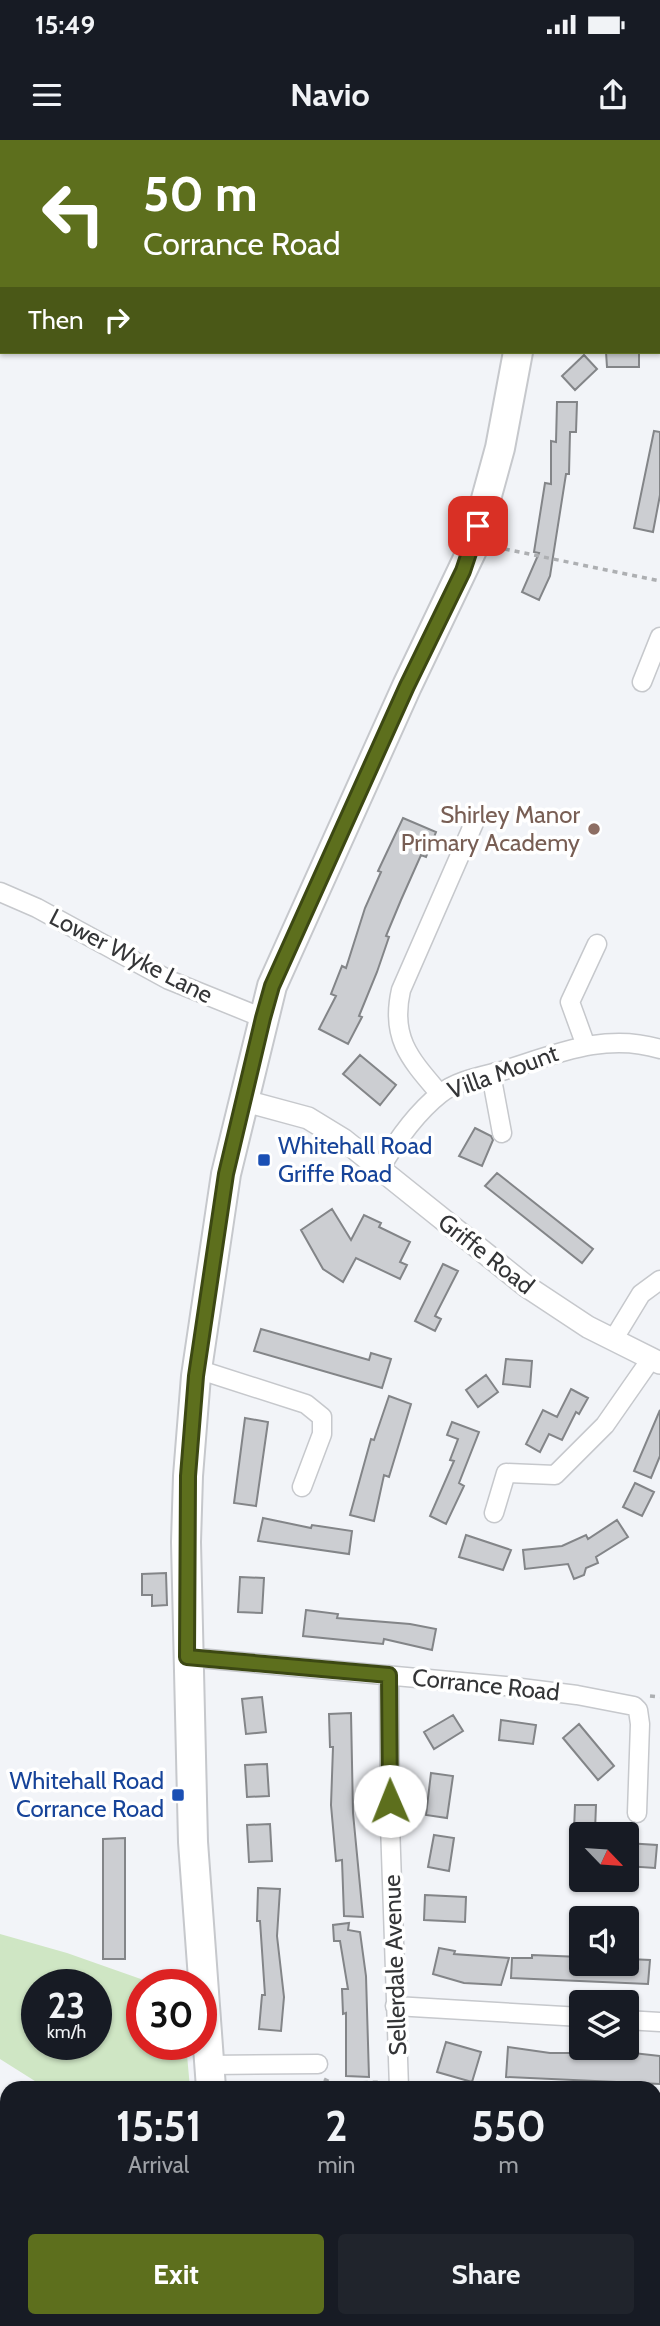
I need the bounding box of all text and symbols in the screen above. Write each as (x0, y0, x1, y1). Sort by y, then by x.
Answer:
text: 15:49 (35, 9, 95, 41)
text: Navio (290, 75, 370, 114)
icon: menu (28, 76, 66, 114)
icon: share (594, 76, 632, 114)
text: 50 m (143, 164, 258, 223)
icon: left (28, 168, 119, 259)
text: Corrance Road (143, 224, 340, 263)
icon: right (98, 301, 136, 339)
text: Then (28, 304, 84, 336)
pin (448, 496, 508, 556)
icon: arrive (459, 507, 497, 545)
place label: Shirley Manor Primary Academy (401, 800, 580, 857)
marker: Shirley Manor Primary Academy (586, 821, 602, 837)
street label: Lower Wyke Lane (45, 902, 218, 1009)
street label: Villa Mount (444, 1038, 562, 1105)
place label: Whitehall Road Griffe Road (278, 1131, 432, 1188)
marker: Whitehall Road Griffe Road (256, 1152, 272, 1168)
street label: Griffe Road (432, 1207, 540, 1300)
street label: Corrance Road (411, 1662, 561, 1707)
position arrow (353, 1764, 427, 1838)
place label: Whitehall Road Corrance Road (10, 1766, 164, 1823)
marker: Whitehall Road Corrance Road (170, 1787, 186, 1803)
north arrow (569, 1822, 639, 1892)
map controls (569, 1822, 639, 2060)
street label: Sellerdale Avenue (377, 1874, 412, 2056)
button: sound (569, 1906, 639, 1976)
speed limit sign: 30 (126, 1969, 217, 2060)
text: 23 (48, 1984, 85, 2027)
button: layers (569, 1990, 639, 2060)
text: km/h (47, 2021, 86, 2043)
text: 15:51 (116, 2100, 201, 2152)
text: 2 (325, 2100, 347, 2152)
text: 550 (471, 2100, 546, 2152)
text: Arrival (128, 2151, 189, 2179)
text: min (317, 2151, 355, 2179)
text: m (499, 2151, 519, 2179)
button: Exit (28, 2234, 324, 2314)
button: Share (338, 2234, 634, 2314)

